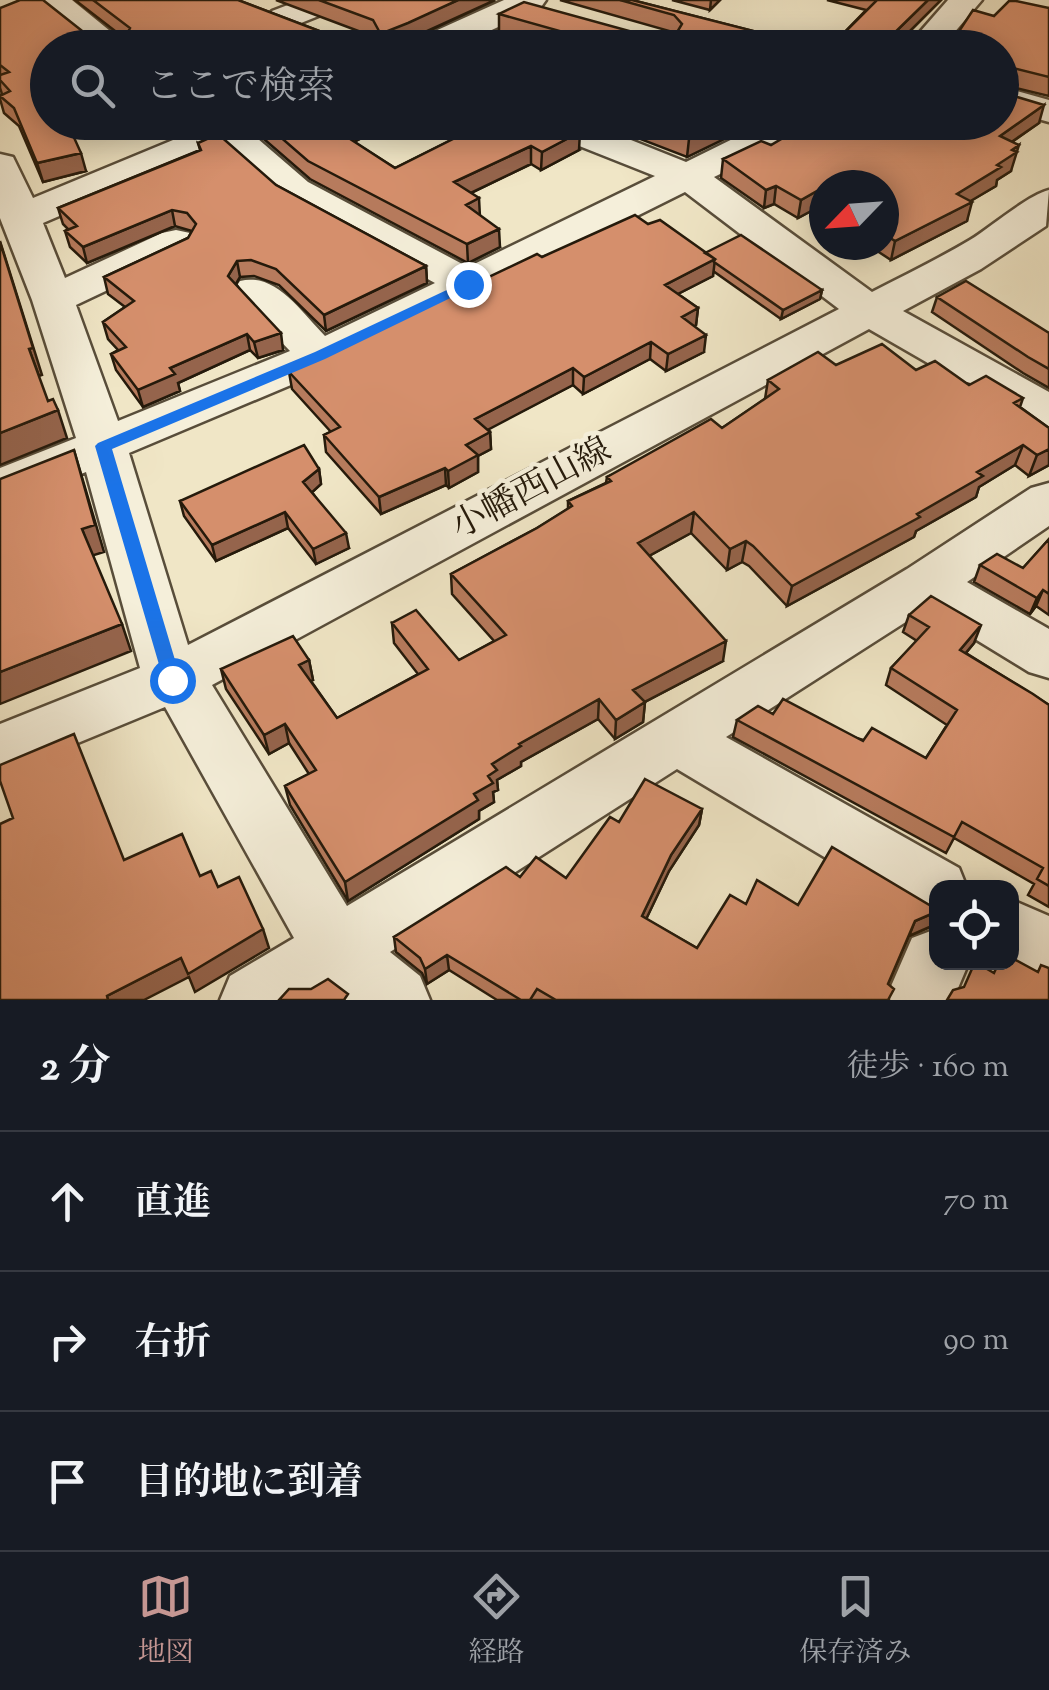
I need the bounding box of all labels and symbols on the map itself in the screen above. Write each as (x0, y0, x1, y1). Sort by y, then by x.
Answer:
north arrow (809, 170, 899, 260)
route end (446, 262, 492, 308)
street label: 小幡西山線 (443, 426, 621, 554)
route start (150, 658, 196, 704)

